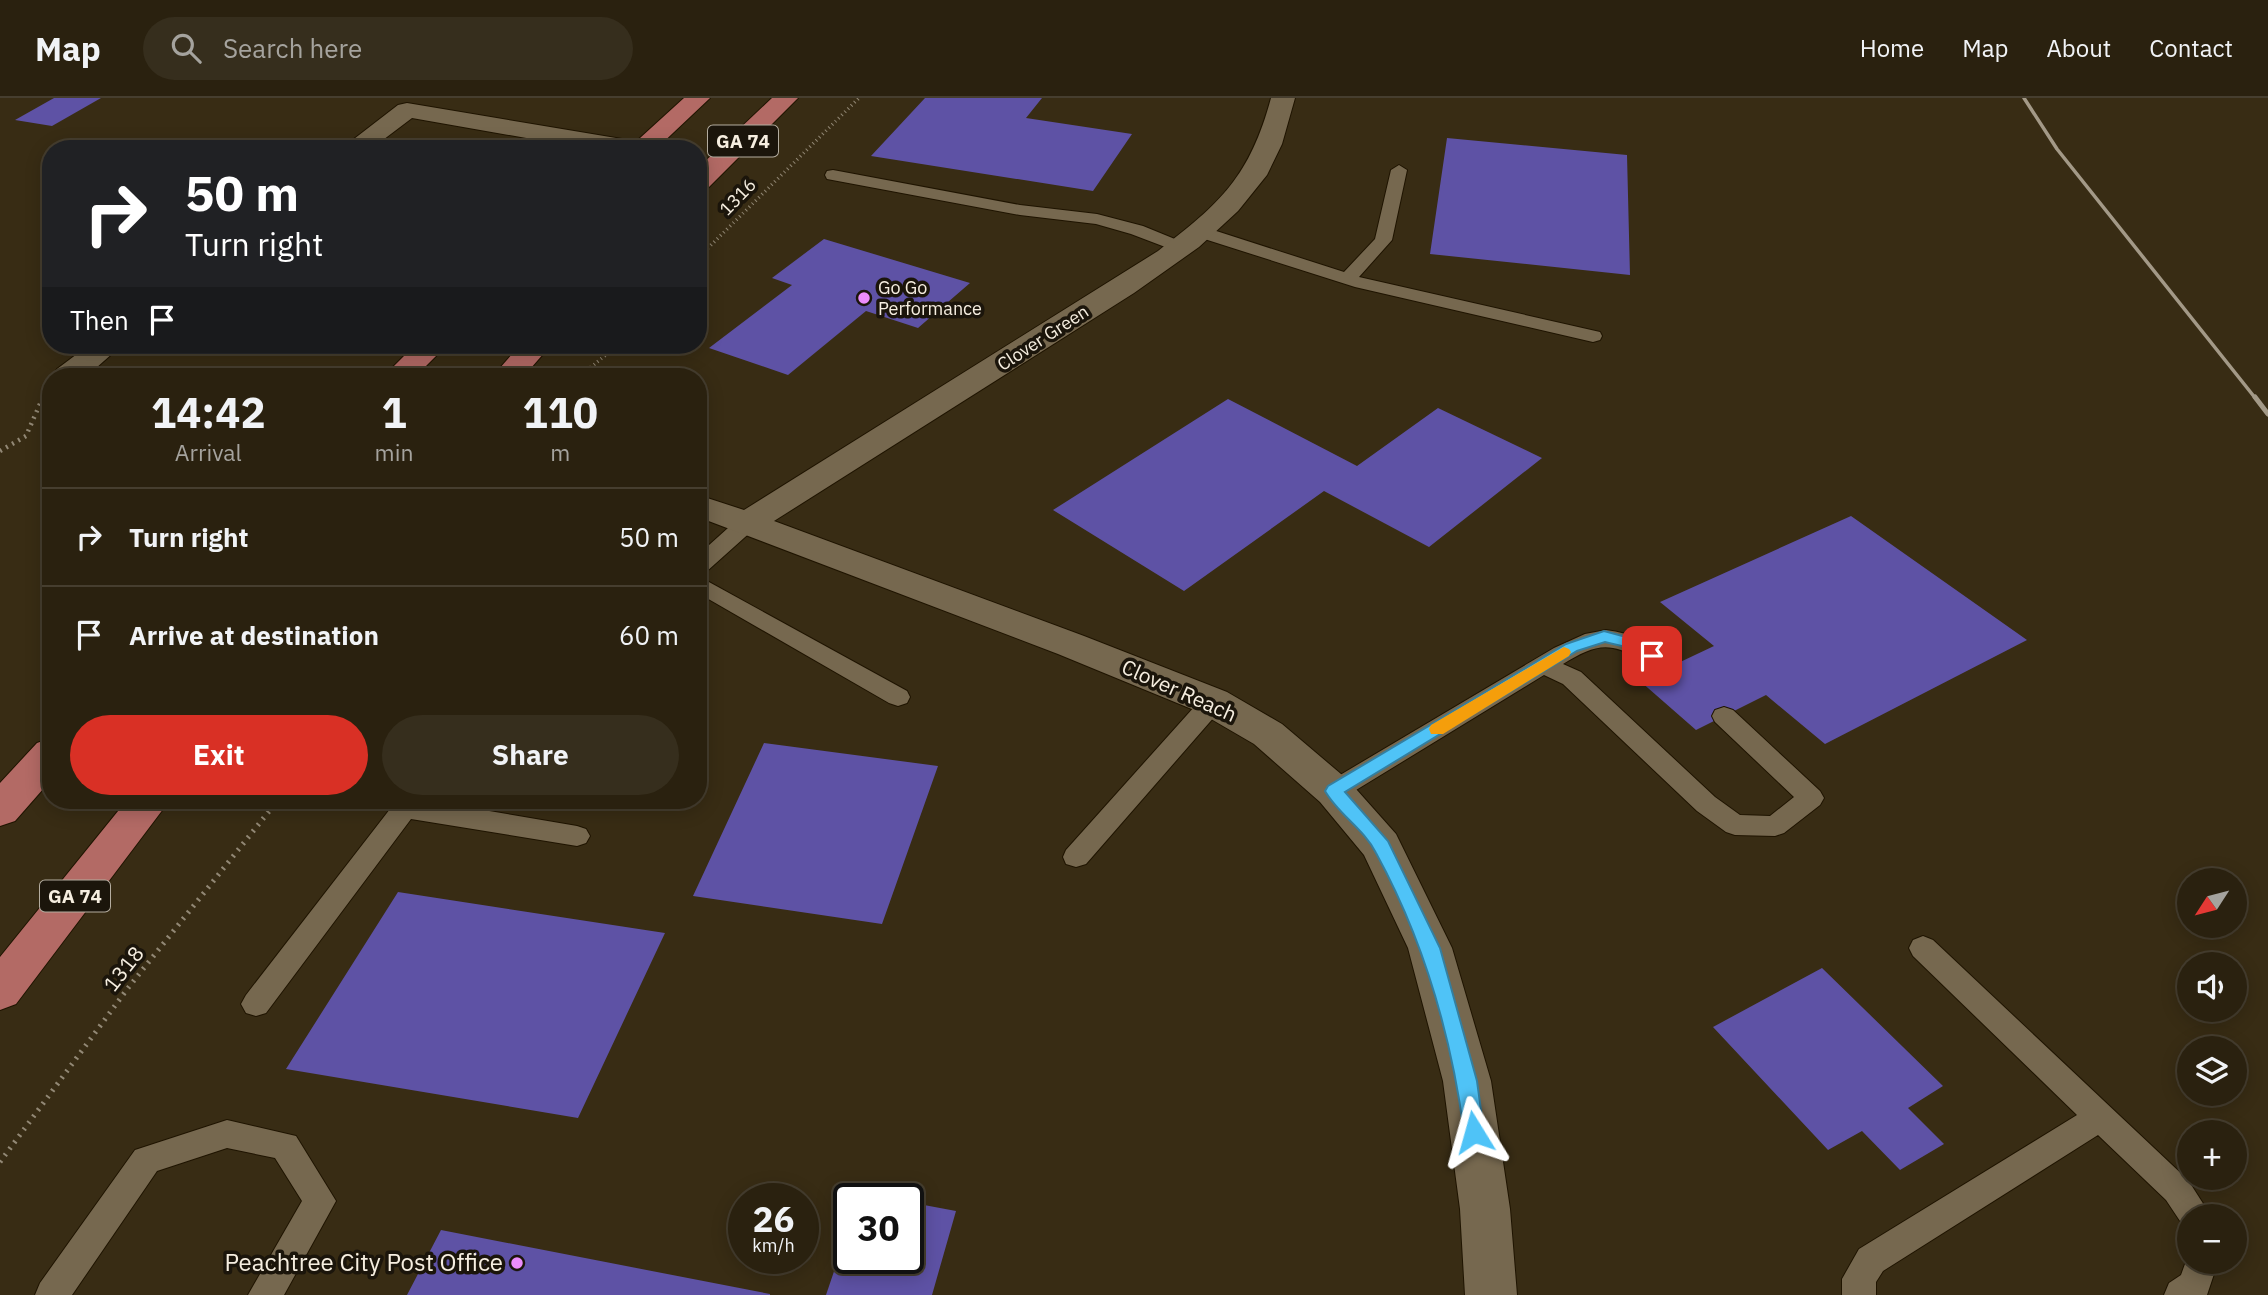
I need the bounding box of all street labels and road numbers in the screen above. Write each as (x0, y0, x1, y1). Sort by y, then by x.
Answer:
road number: GA 74 (708, 126, 778, 156)
street label: 1316 (714, 173, 761, 220)
street label: Clover Green (993, 299, 1093, 376)
street label: Clover Reach (1118, 652, 1241, 728)
road number: GA 74 (40, 880, 110, 912)
street label: 1318 (97, 940, 150, 997)

